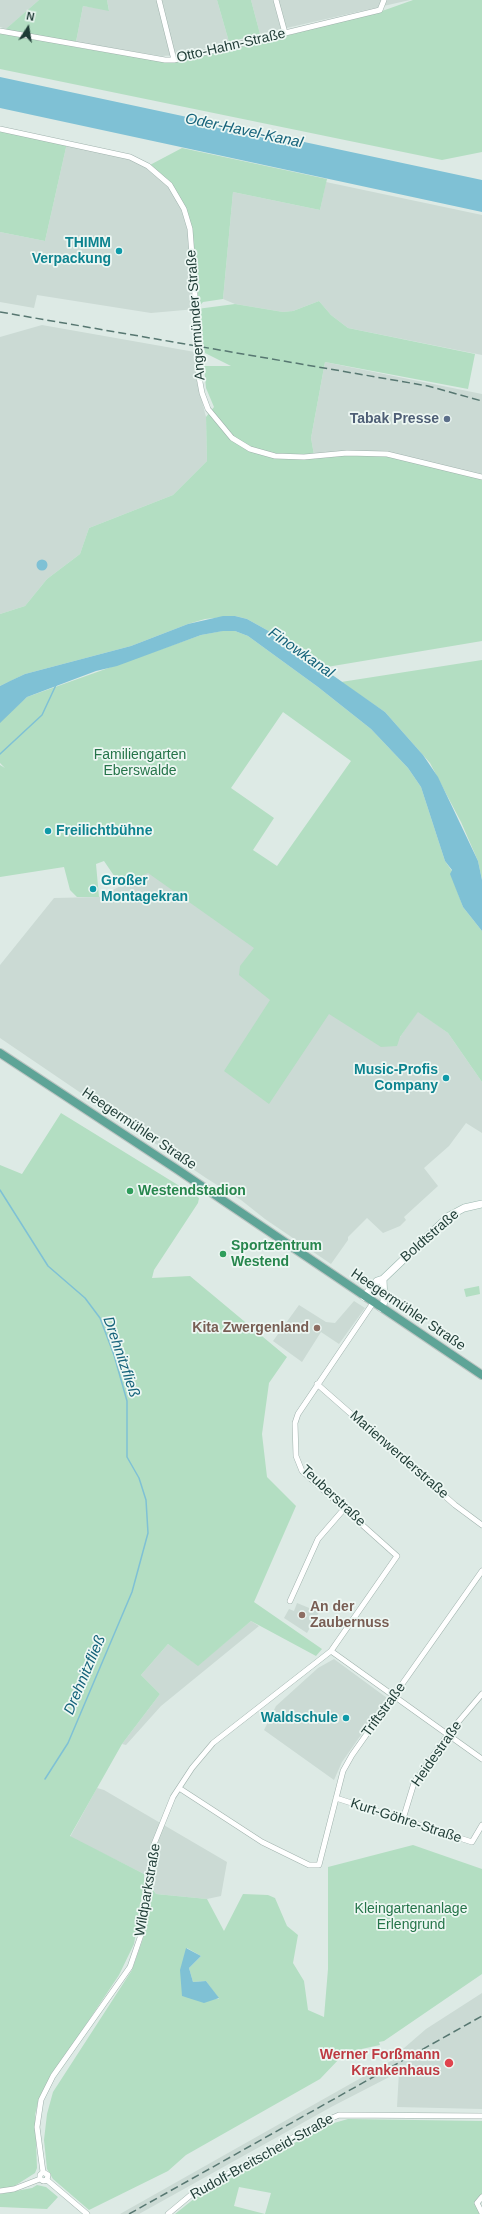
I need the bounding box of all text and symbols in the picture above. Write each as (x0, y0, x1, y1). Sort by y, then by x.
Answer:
north arrow (8, 8, 48, 48)
text: N (25, 10, 36, 23)
street label: Otto-Hahn-Straße (175, 25, 287, 67)
water label: Oder-Havel-Kanal (184, 110, 304, 152)
place label: THIMM Verpackung (32, 235, 111, 268)
marker: THIMM Verpackung (114, 246, 124, 256)
street label: Angermünder Straße (183, 249, 209, 381)
place label: Tabak Presse (350, 411, 439, 427)
marker: Tabak Presse (442, 414, 452, 424)
water label: Finowkanal (265, 624, 337, 682)
park label: Familiengarten Eberswalde (94, 747, 186, 780)
place label: Freilichtbühne (56, 823, 152, 839)
marker: Freilichtbühne (43, 826, 53, 836)
place label: Großer Montagekran (101, 873, 188, 906)
marker: Großer Montagekran (88, 884, 98, 894)
place label: Music-Profis Company (354, 1062, 438, 1094)
marker: Music-Profis Company (441, 1073, 451, 1083)
street label: Heegermühler Straße (79, 1084, 199, 1174)
place label: Westendstadion (138, 1183, 246, 1199)
marker: Westendstadion (125, 1186, 135, 1196)
street label: Boldtstraße (397, 1206, 463, 1266)
place label: Sportzentrum Westend (231, 1238, 322, 1270)
marker: Sportzentrum Westend (218, 1249, 228, 1259)
street label: Heegermühler Straße (348, 1265, 468, 1355)
water label: Drehnitzfließ (99, 1314, 143, 1400)
place label: Kita Zwergenland (192, 1320, 309, 1336)
marker: Kita Zwergenland (312, 1323, 322, 1333)
street label: Marienwerderstraße (346, 1408, 452, 1502)
street label: Teuberstraße (297, 1462, 369, 1530)
place label: An der Zaubernuss (310, 1599, 389, 1632)
marker: An der Zaubernuss (297, 1610, 307, 1620)
water label: Drehnitzfließ (60, 1633, 110, 1717)
street label: Triftstraße (359, 1679, 409, 1741)
place label: Waldschule (261, 1710, 338, 1726)
marker: Waldschule (341, 1713, 351, 1723)
street label: Heidestraße (408, 1718, 466, 1790)
street label: Kurt-Göhre-Straße (348, 1795, 464, 1847)
street label: Wildparkstraße (132, 1842, 164, 1938)
park label: Kleingartenanlage Erlengrund (355, 1901, 467, 1934)
place label: Werner Forßmann Krankenhaus (320, 2047, 440, 2080)
marker: Werner Forßmann Krankenhaus (443, 2057, 455, 2069)
street label: Rudolf-Breitscheid-Straße (187, 2111, 337, 2203)

